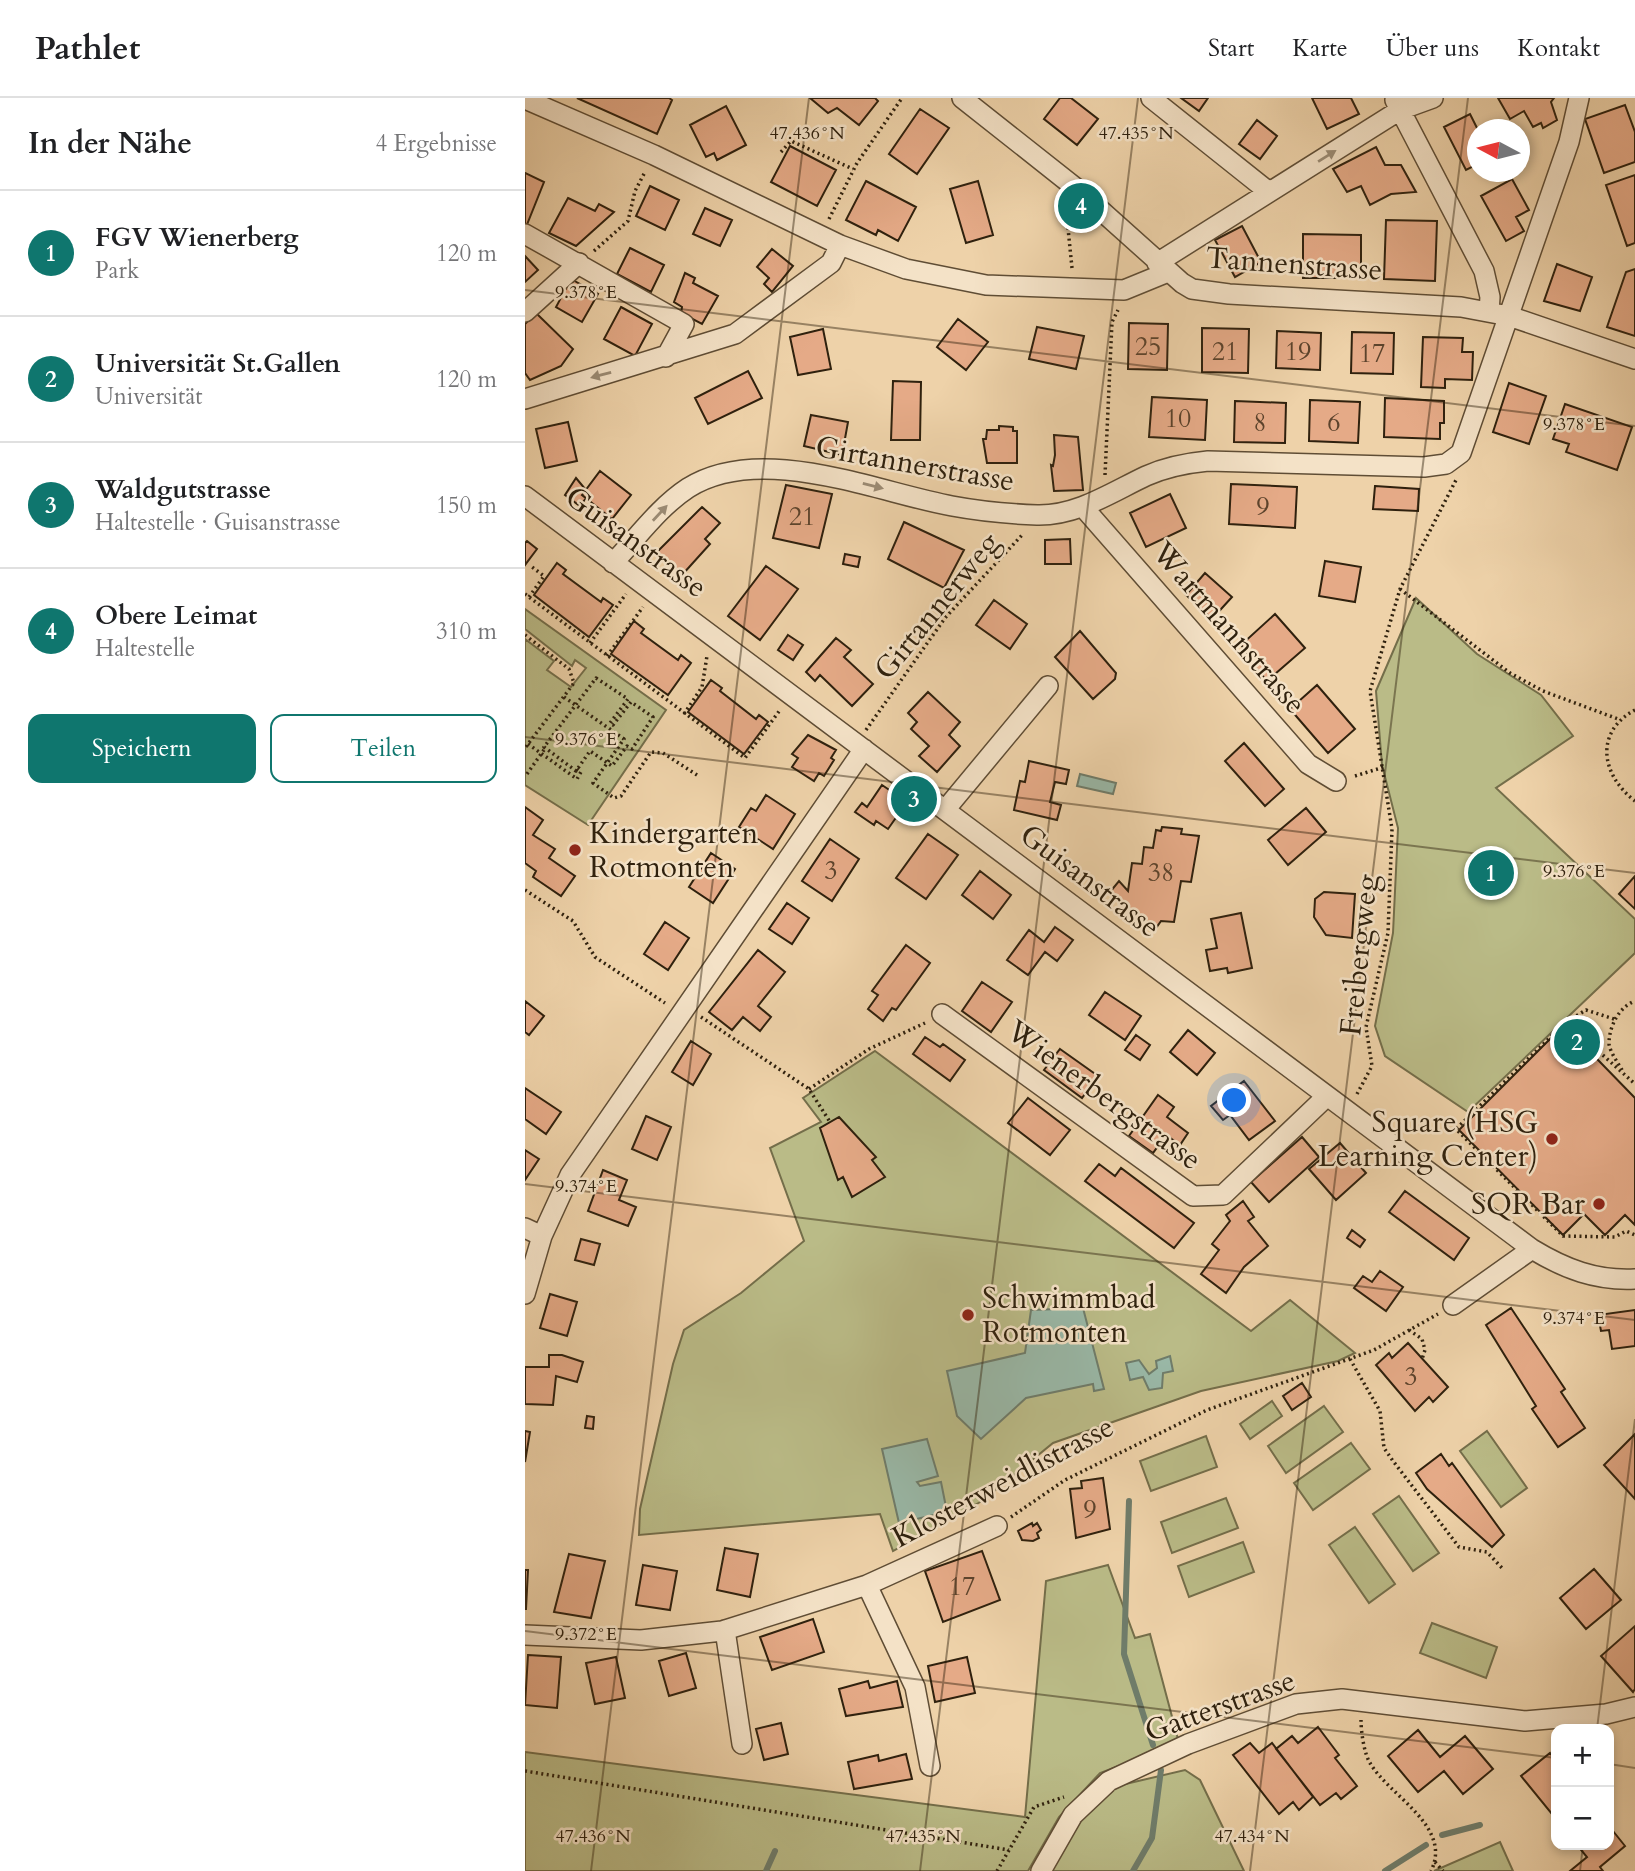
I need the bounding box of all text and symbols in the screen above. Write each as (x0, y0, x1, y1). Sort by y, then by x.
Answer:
text: Pathlet (35, 26, 140, 71)
text: Start (1208, 32, 1254, 65)
text: Karte (1292, 32, 1348, 65)
text: Über uns (1386, 32, 1479, 65)
text: Kontakt (1517, 32, 1600, 65)
north arrow (1467, 119, 1530, 182)
text: 47.436°N (769, 121, 845, 146)
text: 47.435°N (1098, 121, 1174, 146)
text: In der Nähe (28, 123, 192, 164)
text: 4 Ergebnisse (375, 128, 497, 159)
one-way arrow (1317, 150, 1336, 163)
pin: 4 (1058, 180, 1104, 232)
text: FGV Wienerberg (95, 220, 299, 255)
street label: Tannenstrasse (1204, 237, 1384, 291)
text: 1 (45, 238, 57, 269)
text: 120 m (436, 238, 497, 269)
text: Park (95, 255, 139, 286)
text: 9.378°E (555, 280, 617, 305)
house number: 25 (1135, 329, 1161, 364)
house number: 21 (1212, 334, 1238, 369)
house number: 19 (1285, 334, 1311, 369)
house number: 17 (1359, 336, 1385, 371)
text: Universität St.Gallen (95, 346, 340, 381)
text: 2 (45, 364, 57, 395)
text: 120 m (436, 364, 497, 395)
one-way arrow (589, 370, 611, 381)
text: Universität (95, 381, 203, 412)
house number: 10 (1165, 401, 1191, 436)
house number: 8 (1253, 405, 1267, 440)
house number: 6 (1327, 405, 1341, 440)
text: 9.378°E (1543, 412, 1605, 437)
street label: Girtannerstrasse (812, 426, 1018, 502)
text: Waldgutstrasse (95, 472, 271, 507)
street label: Guisanstrasse (557, 477, 715, 607)
one-way arrow (862, 481, 884, 492)
house number: 9 (1256, 489, 1270, 524)
text: 3 (45, 490, 57, 521)
text: 150 m (436, 490, 497, 521)
house number: 21 (789, 499, 815, 534)
one-way arrow (651, 505, 667, 522)
text: Haltestelle · Guisanstrasse (95, 507, 341, 538)
street label: Girtannerweg (865, 524, 1009, 688)
street label: Wartmannstrasse (1142, 532, 1315, 723)
text: Obere Leimat (95, 598, 257, 633)
text: 4 (45, 616, 57, 647)
text: 310 m (436, 616, 497, 647)
text: Haltestelle (95, 633, 195, 664)
button: Speichern (28, 714, 256, 783)
button: Teilen (270, 714, 497, 783)
text: 9.376°E (555, 727, 617, 752)
pin: 3 (891, 773, 937, 825)
place label: Kindergarten Rotmonten (589, 813, 758, 888)
street label: Guisanstrasse (1011, 815, 1169, 947)
marker: Kindergarten Rotmonten (567, 842, 583, 858)
pin: 1 (1468, 847, 1514, 899)
house number: 3 (824, 853, 838, 888)
house number: 38 (1148, 855, 1174, 890)
text: 9.376°E (1543, 859, 1605, 884)
street label: Freibergweg (1330, 872, 1388, 1038)
street label: Wienerbergstrasse (998, 1010, 1210, 1180)
pin: 2 (1554, 1016, 1600, 1068)
your location (1217, 1083, 1251, 1117)
place label: Square (HSG Learning Center) (1318, 1102, 1538, 1177)
marker: Square (HSG Learning Center) (1544, 1131, 1560, 1147)
text: 9.374°E (555, 1174, 617, 1199)
place label: SQR Bar (1471, 1184, 1585, 1225)
marker: SQR Bar (1591, 1196, 1607, 1212)
place label: Schwimmbad Rotmonten (982, 1278, 1155, 1353)
text: 9.374°E (1543, 1306, 1605, 1331)
marker: Schwimmbad Rotmonten (960, 1307, 976, 1323)
house number: 3 (1404, 1359, 1418, 1394)
street label: Klosterweidlistrasse (885, 1406, 1121, 1558)
house number: 9 (1083, 1492, 1097, 1527)
house number: 17 (949, 1569, 975, 1604)
text: 9.372°E (555, 1622, 617, 1647)
street label: Gatterstrasse (1139, 1660, 1301, 1752)
map controls (1551, 1724, 1614, 1850)
button: + (1551, 1724, 1614, 1787)
button: − (1551, 1787, 1614, 1850)
text: 47.436°N (555, 1824, 631, 1849)
text: 47.435°N (885, 1824, 961, 1849)
text: 47.434°N (1214, 1824, 1290, 1849)

